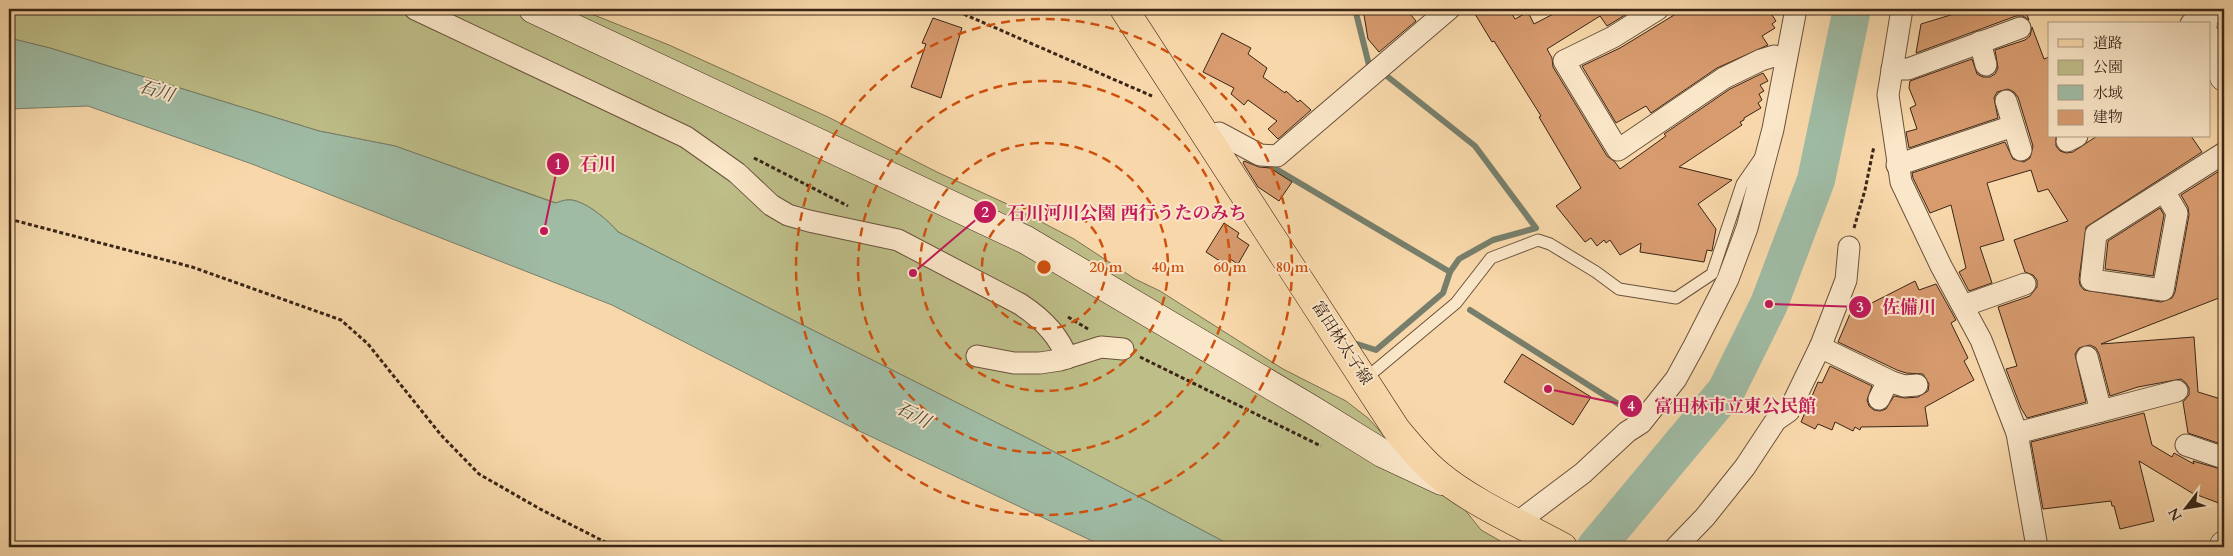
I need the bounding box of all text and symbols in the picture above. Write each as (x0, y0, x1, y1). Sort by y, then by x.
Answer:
legend (2048, 22, 2210, 138)
text: 道路 (2093, 33, 2123, 53)
text: 公園 (2093, 57, 2123, 77)
water label: 石川 (135, 74, 179, 109)
text: 水域 (2093, 83, 2123, 103)
text: 建物 (2093, 107, 2123, 127)
callout: 石川 (545, 148, 626, 181)
text: 石川 (580, 152, 616, 177)
text: 1 (554, 154, 562, 174)
callout: 石川河川公園 西行うたのみち (972, 196, 1256, 229)
text: 石川河川公園 西行うたのみち (1008, 201, 1246, 226)
text: 2 (981, 202, 989, 222)
text: 20 m (1089, 257, 1123, 277)
text: 40 m (1151, 257, 1185, 277)
text: 60 m (1213, 257, 1247, 277)
text: 80 m (1275, 257, 1309, 277)
centre of rings (1035, 258, 1053, 276)
callout: 佐備川 (1847, 290, 1946, 323)
text: 佐備川 (1882, 295, 1936, 320)
street label: 富田林太子線 (1307, 297, 1377, 389)
text: 3 (1856, 297, 1864, 317)
callout: 富田林市立東公民館 (1619, 390, 1826, 423)
text: 富田林市立東公民館 (1654, 394, 1816, 419)
water label: 石川 (891, 396, 936, 435)
text: 4 (1627, 396, 1635, 416)
north arrow (2160, 484, 2210, 534)
text: N (2164, 504, 2187, 525)

